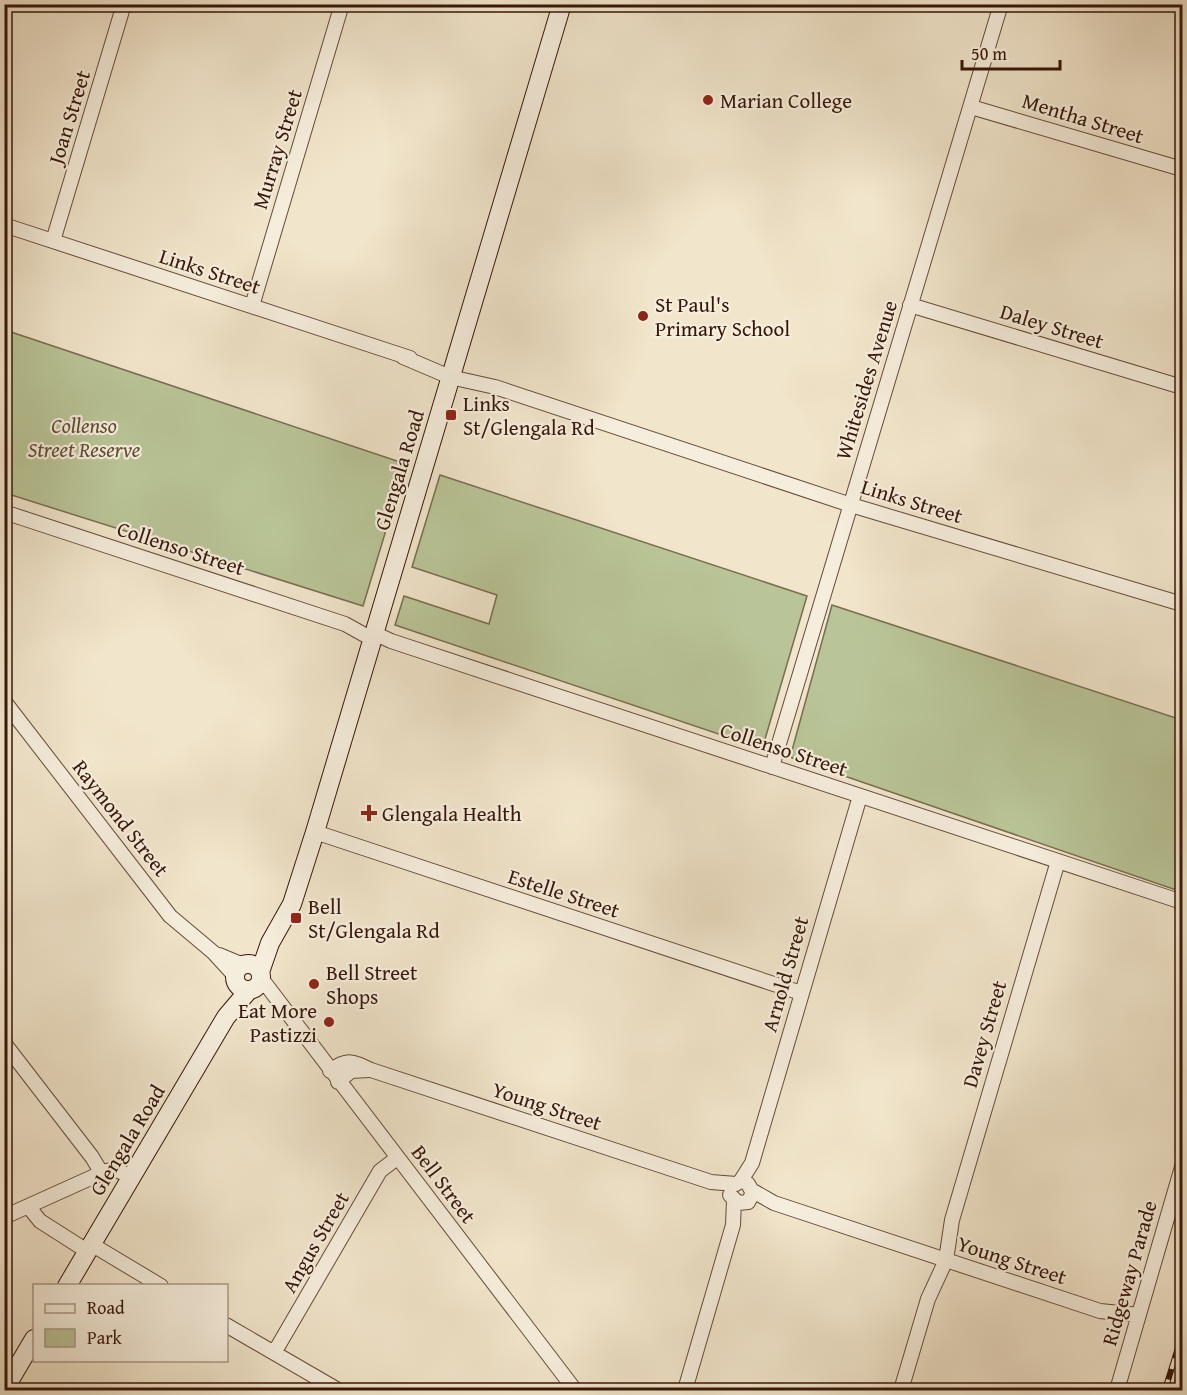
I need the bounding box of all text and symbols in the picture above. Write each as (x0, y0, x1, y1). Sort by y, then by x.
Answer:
scale bar (962, 33, 1060, 71)
text: 50 m (971, 40, 1007, 67)
street label: Joan Street (39, 66, 98, 171)
street label: Murray Street (244, 85, 310, 213)
place label: Marian College (720, 85, 852, 116)
street label: Mentha Street (1018, 85, 1148, 151)
marker: Marian College (701, 93, 715, 107)
street label: Links Street (155, 240, 265, 302)
place label: St Paul's Primary School (655, 289, 790, 344)
street label: Whitesides Avenue (827, 296, 905, 464)
street label: Daley Street (996, 296, 1108, 357)
marker: St Paul's Primary School (636, 309, 650, 323)
place label: Links St/Glengala Rd (463, 388, 595, 443)
street label: Glengala Road (366, 405, 432, 534)
marker: Links St/Glengala Rd (444, 408, 458, 422)
park label: Collenso Street Reserve (28, 410, 140, 465)
street label: Links Street (857, 471, 967, 531)
street label: Collenso Street (113, 513, 249, 583)
street label: Collenso Street (716, 714, 852, 784)
street label: Raymond Street (65, 753, 177, 884)
place label: Glengala Health (382, 798, 522, 829)
marker: Glengala Health (360, 804, 378, 822)
street label: Estelle Street (504, 860, 624, 926)
place label: Bell St/Glengala Rd (308, 891, 440, 946)
marker: Bell St/Glengala Rd (289, 911, 303, 925)
street label: Arnold Street (754, 912, 816, 1035)
place label: Bell Street Shops (326, 957, 418, 1012)
street label: Davey Street (954, 976, 1014, 1091)
marker: Bell Street Shops (307, 977, 321, 991)
place label: Eat More Pastizzi (238, 995, 317, 1050)
marker: Eat More Pastizzi (322, 1015, 336, 1029)
street label: Young Street (488, 1074, 606, 1138)
street label: Glengala Road (82, 1078, 173, 1201)
street label: Bell Street (404, 1138, 484, 1230)
street label: Angus Street (273, 1185, 357, 1298)
street label: Ridgeway Parade (1093, 1197, 1165, 1349)
street label: Young Street (953, 1228, 1071, 1292)
legend (33, 1284, 228, 1362)
text: Road (87, 1294, 125, 1321)
text: Park (87, 1324, 123, 1351)

